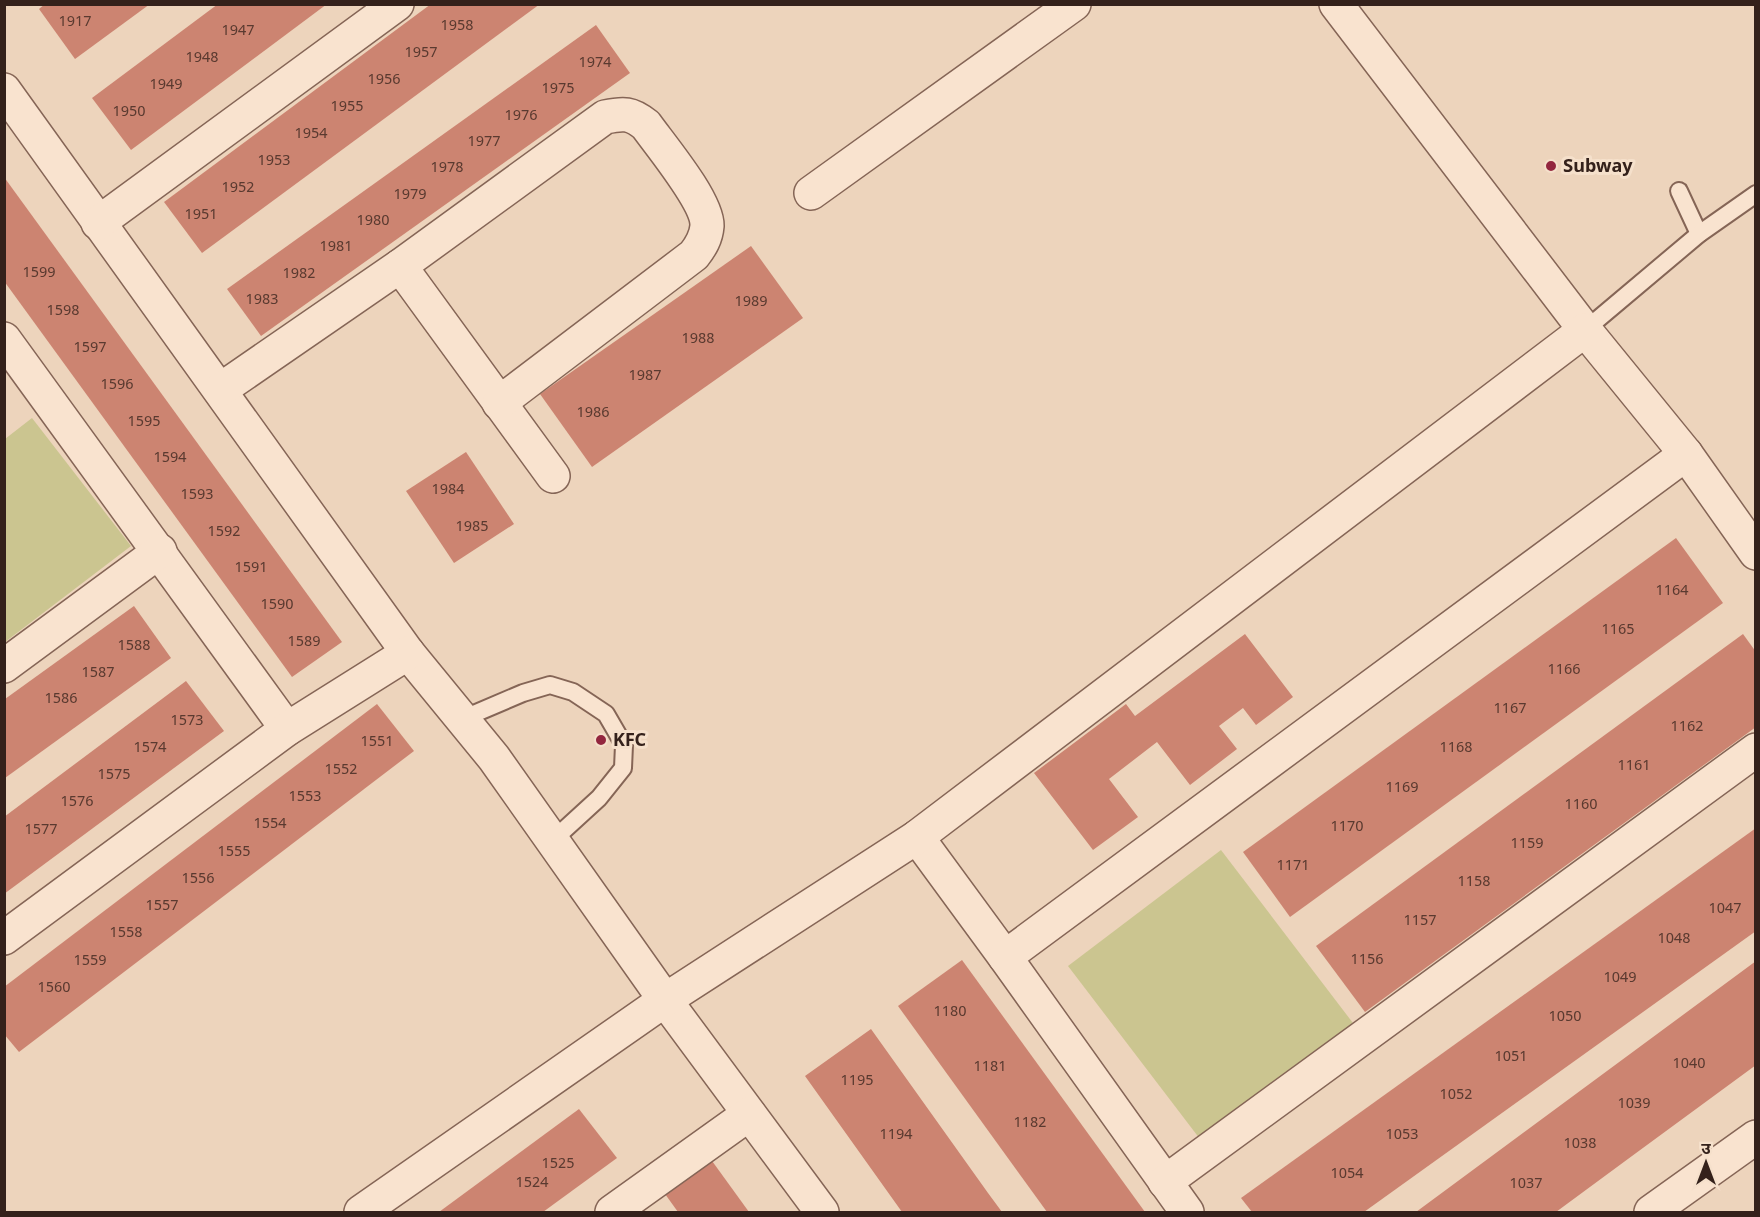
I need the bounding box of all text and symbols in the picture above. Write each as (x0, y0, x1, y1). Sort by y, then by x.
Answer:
house number: 1917 (58, 13, 92, 32)
house number: 1958 (440, 17, 474, 36)
house number: 1947 (221, 22, 255, 41)
house number: 1957 (404, 44, 438, 63)
house number: 1948 (185, 49, 219, 68)
house number: 1974 (578, 54, 612, 73)
house number: 1956 (367, 71, 401, 90)
house number: 1949 (149, 76, 183, 95)
house number: 1975 (541, 80, 575, 99)
house number: 1955 (330, 98, 364, 117)
house number: 1950 (112, 103, 146, 122)
house number: 1976 (504, 107, 538, 126)
house number: 1954 (294, 125, 328, 144)
house number: 1977 (467, 133, 501, 152)
house number: 1953 (257, 152, 291, 171)
place label: Subway (1563, 156, 1633, 179)
house number: 1978 (430, 159, 464, 178)
marker: Subway (1544, 159, 1558, 173)
house number: 1952 (221, 179, 255, 198)
house number: 1979 (393, 186, 427, 205)
house number: 1951 (184, 206, 218, 225)
house number: 1980 (356, 212, 390, 231)
house number: 1981 (319, 238, 353, 257)
house number: 1599 (22, 264, 56, 283)
house number: 1982 (282, 265, 316, 284)
house number: 1983 (245, 291, 279, 310)
house number: 1989 (734, 293, 768, 312)
house number: 1598 (46, 302, 80, 321)
house number: 1988 (681, 330, 715, 349)
house number: 1597 (73, 339, 107, 358)
house number: 1987 (628, 367, 662, 386)
house number: 1596 (100, 376, 134, 395)
house number: 1986 (576, 404, 610, 423)
house number: 1595 (127, 413, 161, 432)
house number: 1594 (153, 449, 187, 468)
house number: 1984 (431, 481, 465, 500)
house number: 1593 (180, 486, 214, 505)
house number: 1985 (455, 518, 489, 537)
house number: 1592 (207, 523, 241, 542)
house number: 1591 (234, 559, 268, 578)
house number: 1164 (1655, 582, 1689, 601)
house number: 1590 (260, 596, 294, 615)
house number: 1165 (1601, 621, 1635, 640)
house number: 1589 (287, 633, 321, 652)
house number: 1588 (117, 637, 151, 656)
house number: 1166 (1547, 661, 1581, 680)
house number: 1587 (81, 664, 115, 683)
house number: 1586 (44, 690, 78, 709)
house number: 1167 (1493, 700, 1527, 719)
house number: 1573 (170, 712, 204, 731)
house number: 1162 (1670, 718, 1704, 737)
place label: KFC (613, 730, 646, 753)
house number: 1551 (360, 733, 394, 752)
marker: KFC (594, 733, 608, 747)
house number: 1574 (133, 739, 167, 758)
house number: 1168 (1439, 739, 1473, 758)
house number: 1161 (1617, 757, 1651, 776)
house number: 1552 (324, 761, 358, 780)
house number: 1575 (97, 766, 131, 785)
house number: 1169 (1385, 779, 1419, 798)
house number: 1553 (288, 788, 322, 807)
house number: 1576 (60, 793, 94, 812)
house number: 1160 (1564, 796, 1598, 815)
house number: 1554 (253, 815, 287, 834)
house number: 1170 (1330, 818, 1364, 837)
house number: 1577 (24, 821, 58, 840)
house number: 1159 (1510, 835, 1544, 854)
house number: 1555 (217, 843, 251, 862)
house number: 1171 (1276, 857, 1310, 876)
house number: 1556 (181, 870, 215, 889)
house number: 1158 (1457, 873, 1491, 892)
house number: 1557 (145, 897, 179, 916)
house number: 1047 (1708, 900, 1742, 919)
house number: 1157 (1403, 912, 1437, 931)
house number: 1558 (109, 924, 143, 943)
house number: 1048 (1657, 930, 1691, 949)
house number: 1156 (1350, 951, 1384, 970)
house number: 1559 (73, 952, 107, 971)
house number: 1049 (1603, 969, 1637, 988)
house number: 1560 (37, 979, 71, 998)
house number: 1180 (933, 1003, 967, 1022)
house number: 1050 (1548, 1008, 1582, 1027)
house number: 1051 (1494, 1048, 1528, 1067)
house number: 1040 (1672, 1055, 1706, 1074)
house number: 1181 (973, 1058, 1007, 1077)
house number: 1195 (840, 1072, 874, 1091)
house number: 1052 (1439, 1086, 1473, 1105)
house number: 1039 (1617, 1095, 1651, 1114)
house number: 1182 (1013, 1114, 1047, 1133)
house number: 1194 (879, 1126, 913, 1145)
house number: 1053 (1385, 1126, 1419, 1145)
north arrow (1676, 1133, 1736, 1193)
house number: 1038 (1563, 1135, 1597, 1154)
text: उ (1701, 1140, 1711, 1161)
house number: 1525 (541, 1155, 575, 1174)
house number: 1054 (1330, 1165, 1364, 1184)
house number: 1524 (515, 1174, 549, 1193)
house number: 1037 (1509, 1175, 1543, 1194)

